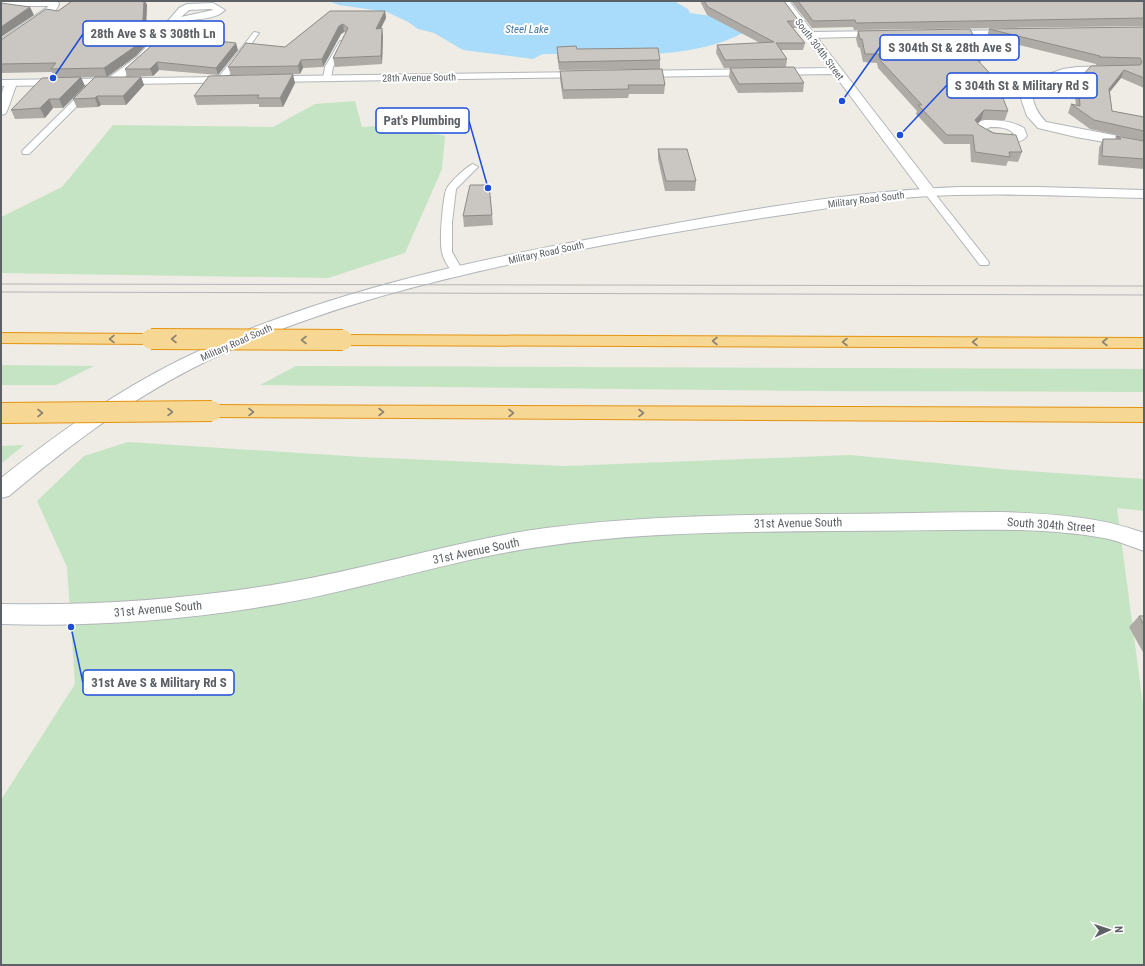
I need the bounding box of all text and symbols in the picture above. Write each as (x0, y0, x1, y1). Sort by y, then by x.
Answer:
street label: South 304th Street (793, 17, 846, 82)
callout: 28th Ave S & S 308th Ln (83, 21, 224, 46)
water label: Steel Lake (505, 23, 549, 36)
text: 28th Ave S & S 308th Ln (90, 26, 216, 41)
callout: S 304th St & 28th Ave S (880, 35, 1019, 60)
text: S 304th St & 28th Ave S (888, 40, 1012, 55)
street label: 28th Avenue South (382, 71, 456, 84)
callout: S 304th St & Military Rd S (947, 73, 1097, 98)
text: S 304th St & Military Rd S (955, 78, 1089, 93)
callout: Pat's Plumbing (376, 108, 469, 133)
text: Pat's Plumbing (383, 113, 461, 128)
street label: Military Road South (827, 189, 905, 210)
street label: Military Road South (507, 239, 585, 266)
street label: Military Road South (199, 322, 274, 363)
one-way arrow (109, 335, 115, 343)
one-way arrow (171, 335, 177, 343)
one-way arrow (301, 336, 307, 344)
one-way arrow (712, 337, 718, 345)
one-way arrow (842, 338, 848, 346)
one-way arrow (972, 338, 978, 346)
one-way arrow (1102, 338, 1108, 346)
one-way arrow (167, 408, 173, 416)
one-way arrow (248, 408, 254, 416)
one-way arrow (378, 408, 384, 416)
one-way arrow (37, 409, 43, 417)
one-way arrow (508, 409, 514, 417)
one-way arrow (638, 409, 644, 417)
street label: 31st Avenue South (754, 515, 842, 531)
street label: South 304th Street (1007, 515, 1096, 535)
street label: 31st Avenue South (431, 535, 521, 567)
street label: 31st Avenue South (113, 598, 203, 620)
callout: 31st Ave S & Military Rd S (83, 670, 234, 695)
text: 31st Ave S & Military Rd S (91, 675, 227, 690)
north arrow (1089, 910, 1129, 950)
text: N (1112, 926, 1125, 933)

